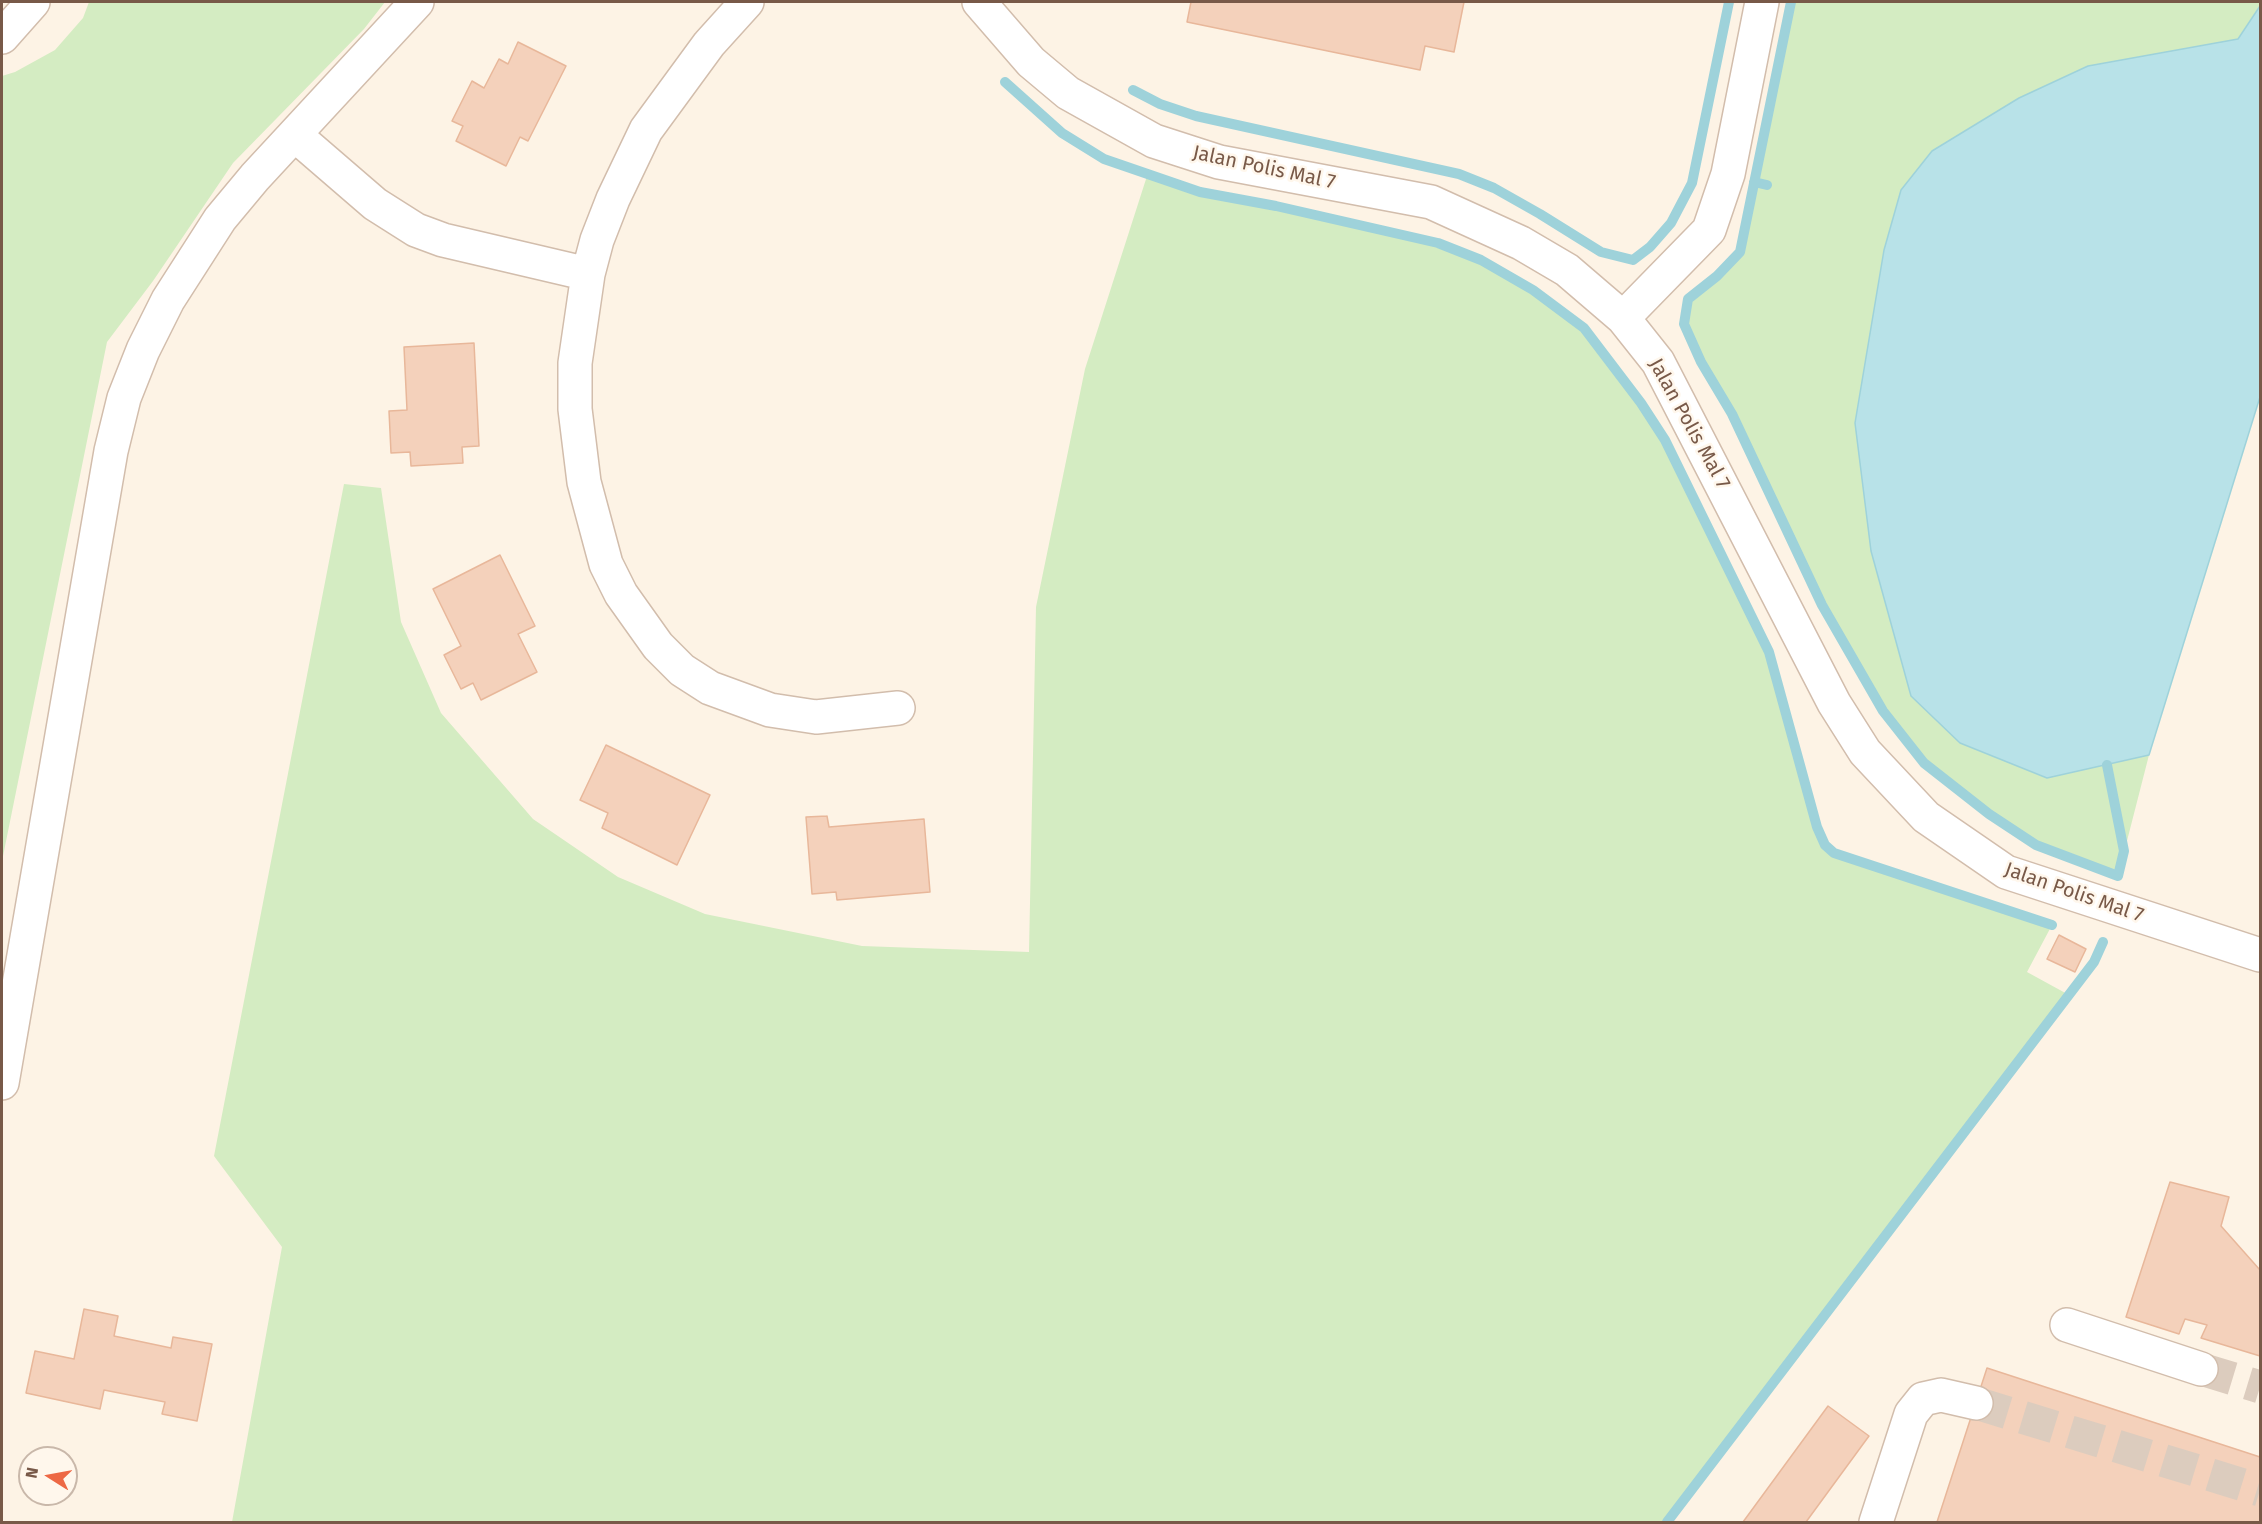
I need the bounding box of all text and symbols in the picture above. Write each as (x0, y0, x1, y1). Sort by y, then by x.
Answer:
street label: Jalan Polis Mal 7 (1190, 141, 1338, 195)
street label: Jalan Polis Mal 7 (1643, 355, 1735, 493)
street label: Jalan Polis Mal 7 (2001, 858, 2147, 928)
north arrow (18, 1446, 78, 1506)
text: N (21, 1466, 42, 1480)

